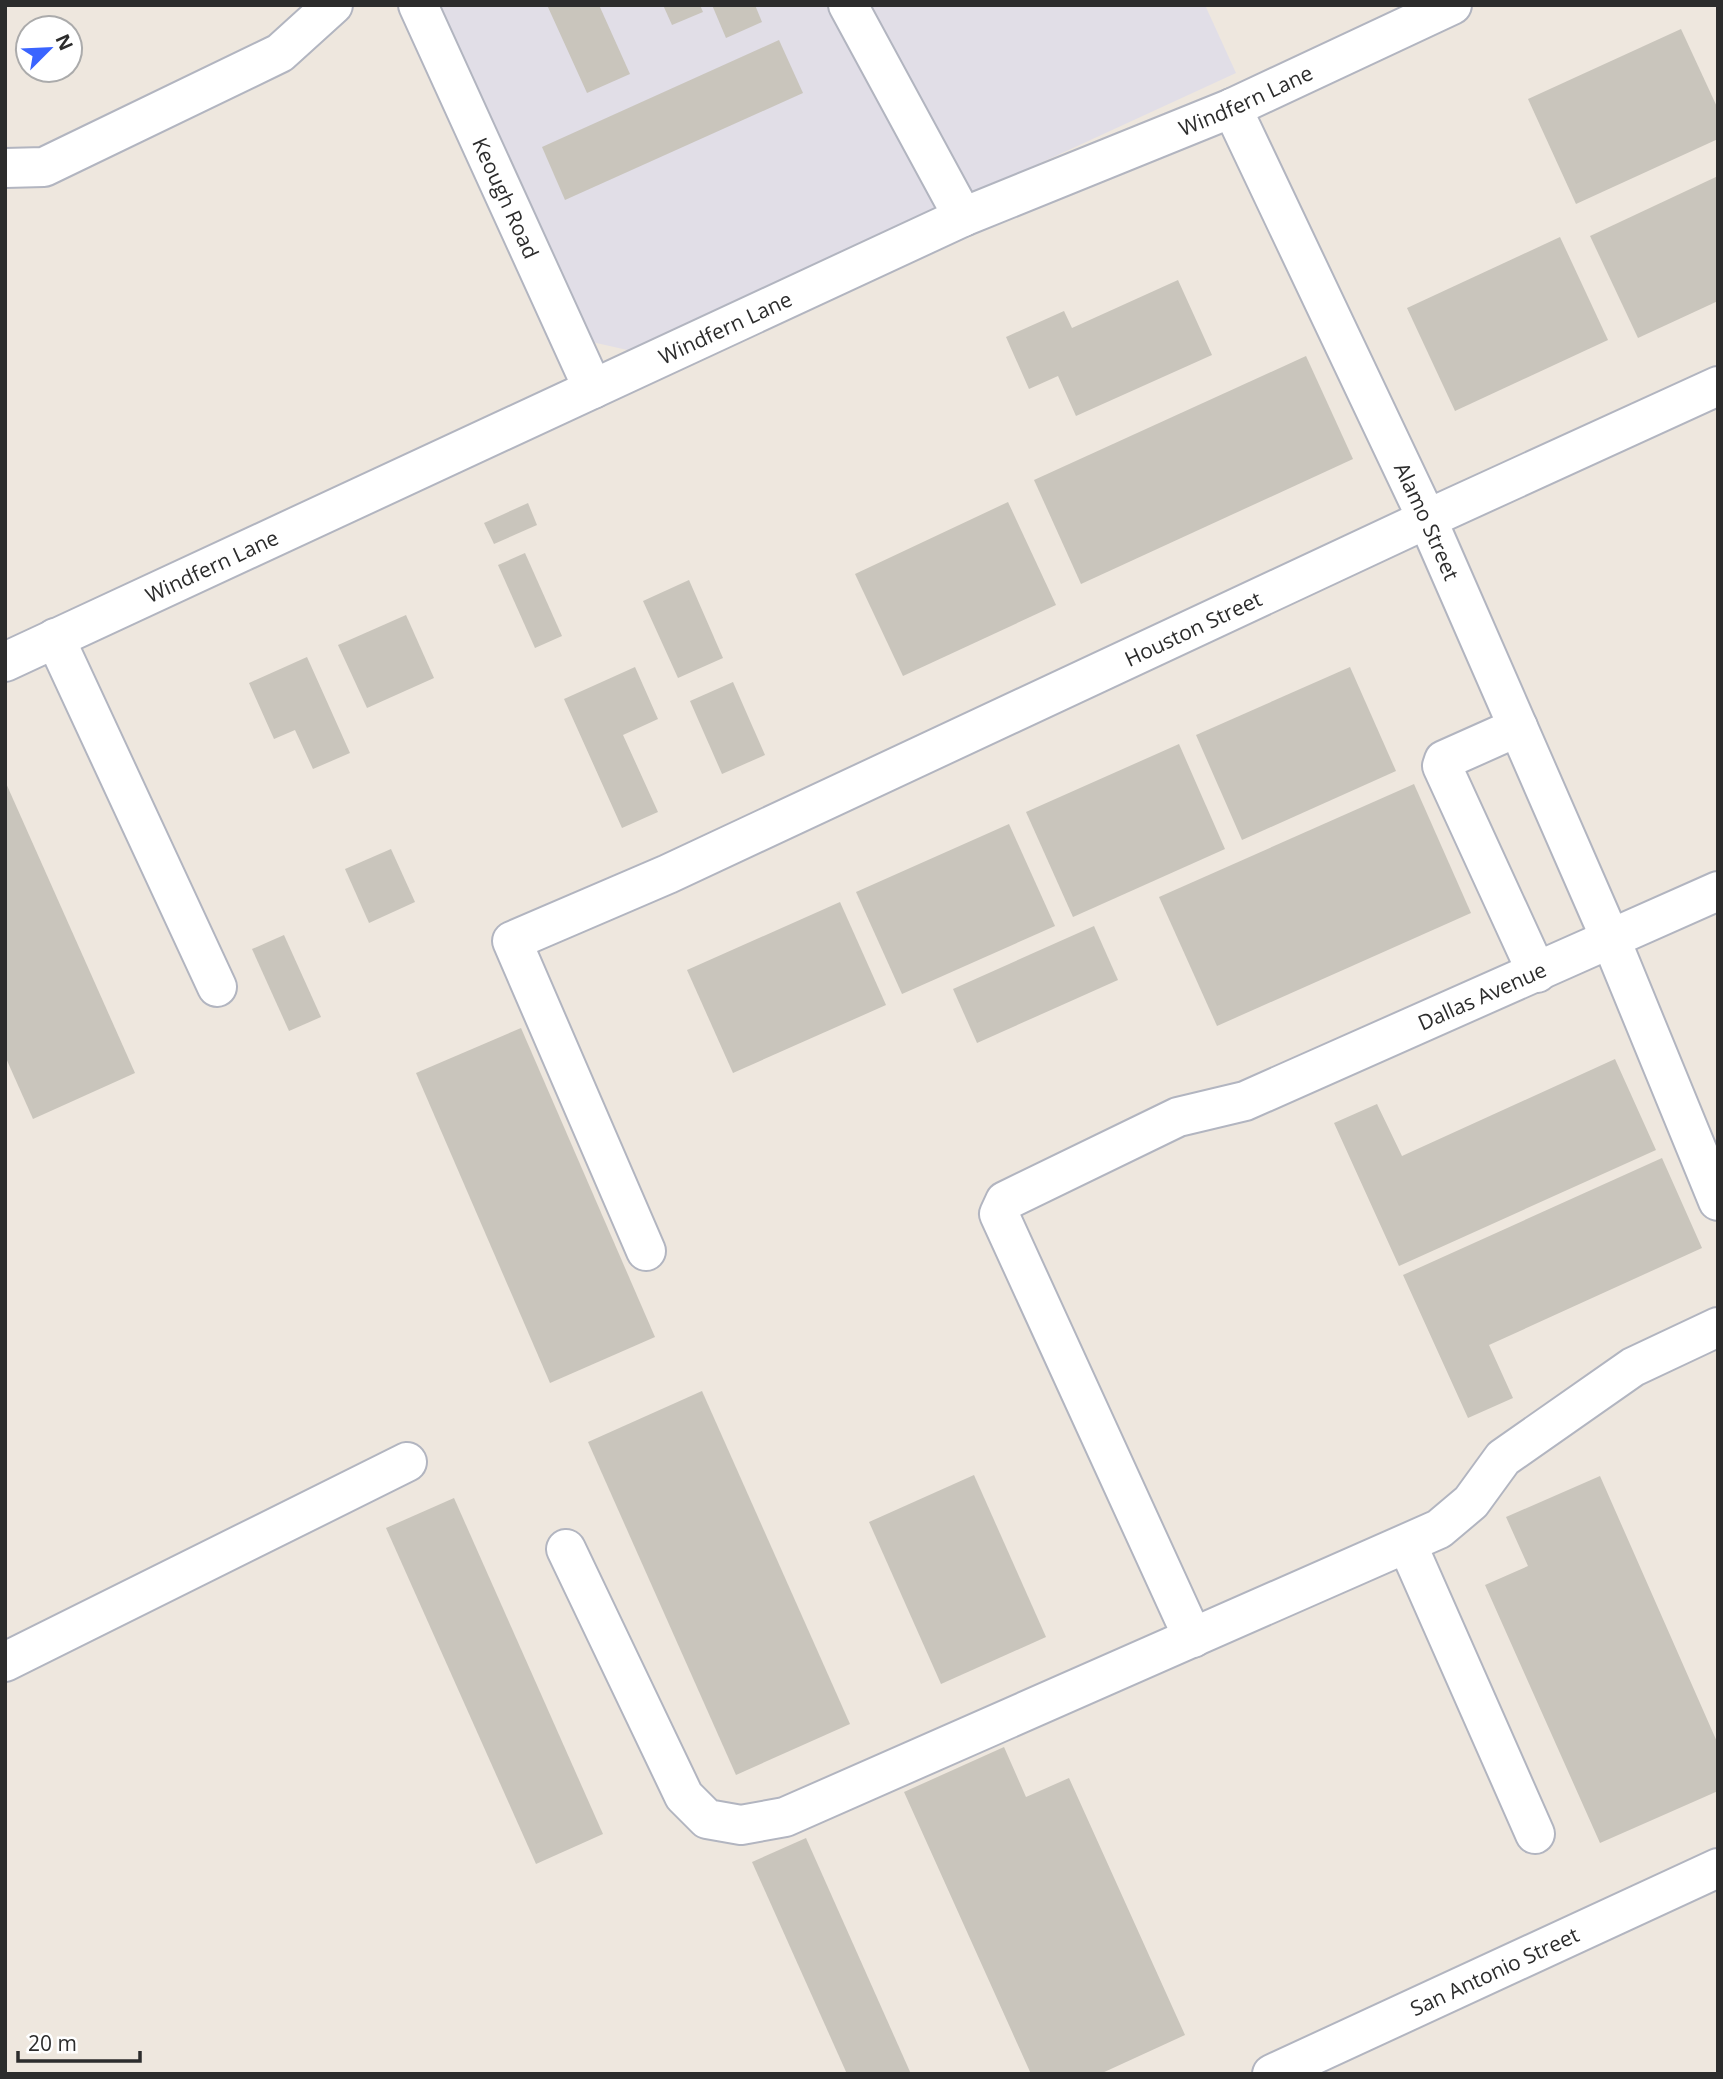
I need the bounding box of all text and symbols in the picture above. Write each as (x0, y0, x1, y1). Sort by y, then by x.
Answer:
north arrow (14, 14, 84, 84)
text: N (50, 30, 80, 54)
street label: Windfern Lane (1175, 58, 1317, 142)
street label: Keough Road (466, 133, 546, 263)
street label: Windfern Lane (654, 285, 796, 370)
street label: Alamo Street (1388, 458, 1466, 584)
street label: Windfern Lane (141, 523, 283, 609)
street label: Houston Street (1120, 584, 1266, 673)
street label: Dallas Avenue (1413, 955, 1551, 1037)
street label: San Antonio Street (1406, 1920, 1583, 2022)
scale bar (18, 2020, 140, 2064)
text: 20 m (28, 2029, 77, 2057)

